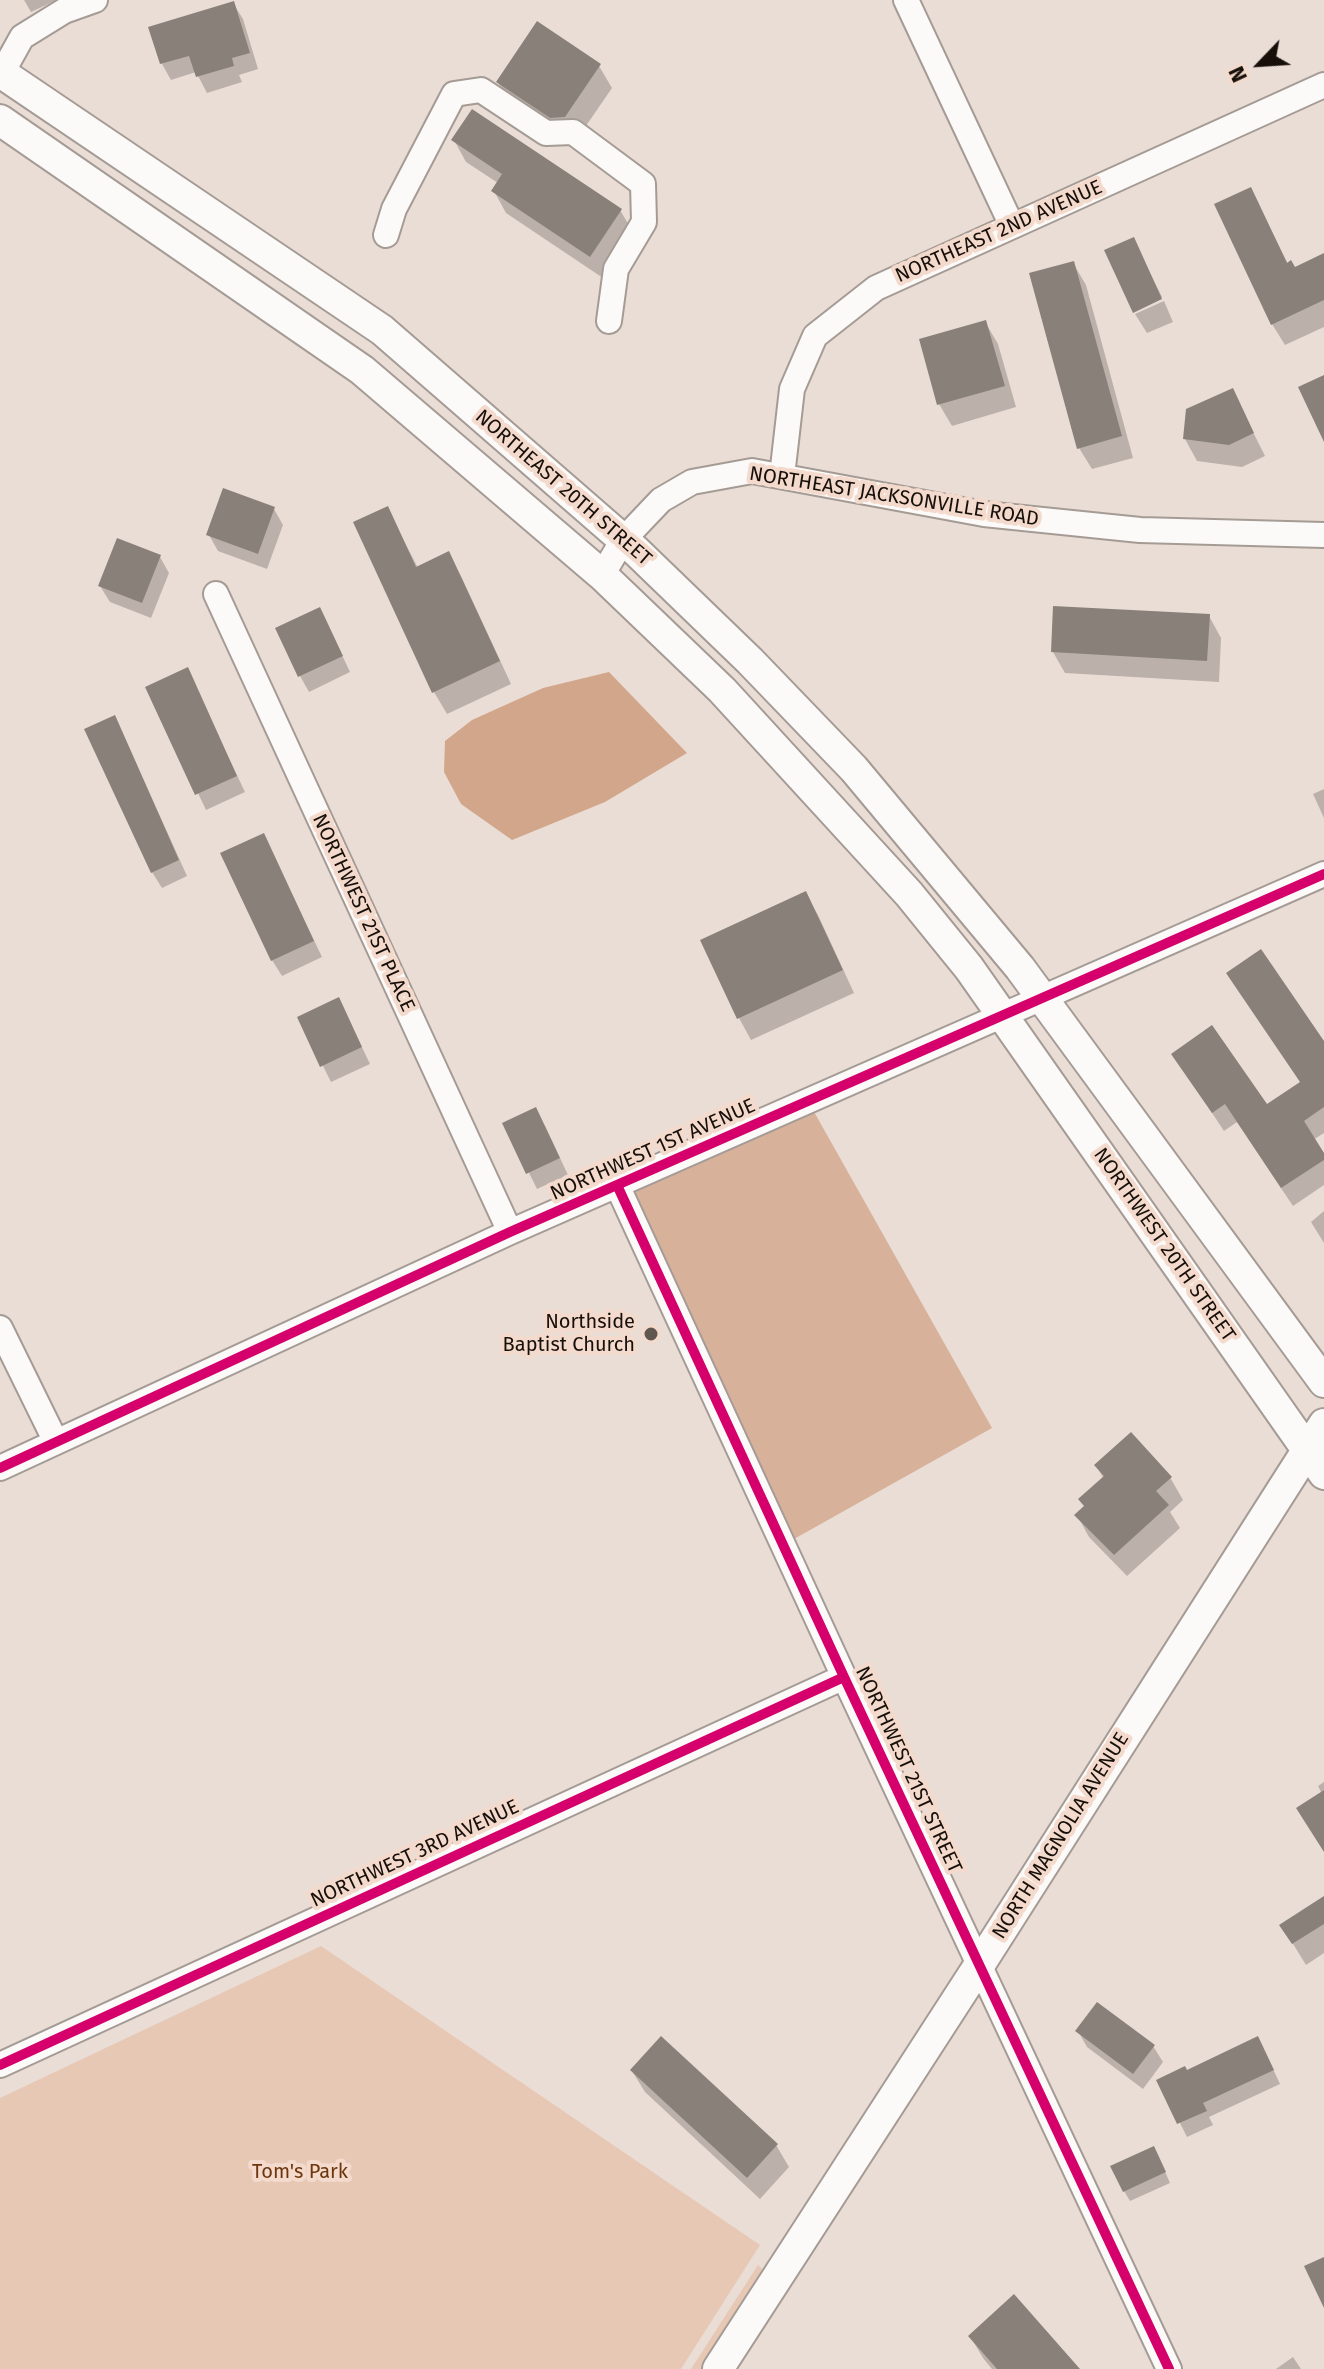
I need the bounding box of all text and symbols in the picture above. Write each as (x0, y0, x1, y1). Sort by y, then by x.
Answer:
north arrow (1220, 24, 1300, 104)
text: N (1222, 62, 1253, 87)
street label: NORTHEAST 2ND AVENUE (892, 176, 1106, 288)
street label: NORTHEAST 20TH STREET (470, 405, 656, 571)
street label: NORTHEAST JACKSONVILLE ROAD (748, 462, 1040, 532)
street label: NORTHWEST 21ST PLACE (307, 810, 419, 1016)
street label: NORTHWEST 1ST AVENUE (547, 1094, 759, 1206)
street label: NORTHWEST 20TH STREET (1088, 1144, 1240, 1346)
place label: Northside Baptist Church (503, 1310, 635, 1357)
marker: Northside Baptist Church (642, 1325, 660, 1343)
street label: NORTHWEST 21ST STREET (850, 1663, 966, 1877)
street label: NORTH MAGNOLIA AVENUE (988, 1728, 1134, 1944)
street label: NORTHWEST 3RD AVENUE (307, 1795, 523, 1913)
park label: Tom's Park (252, 2160, 348, 2184)

